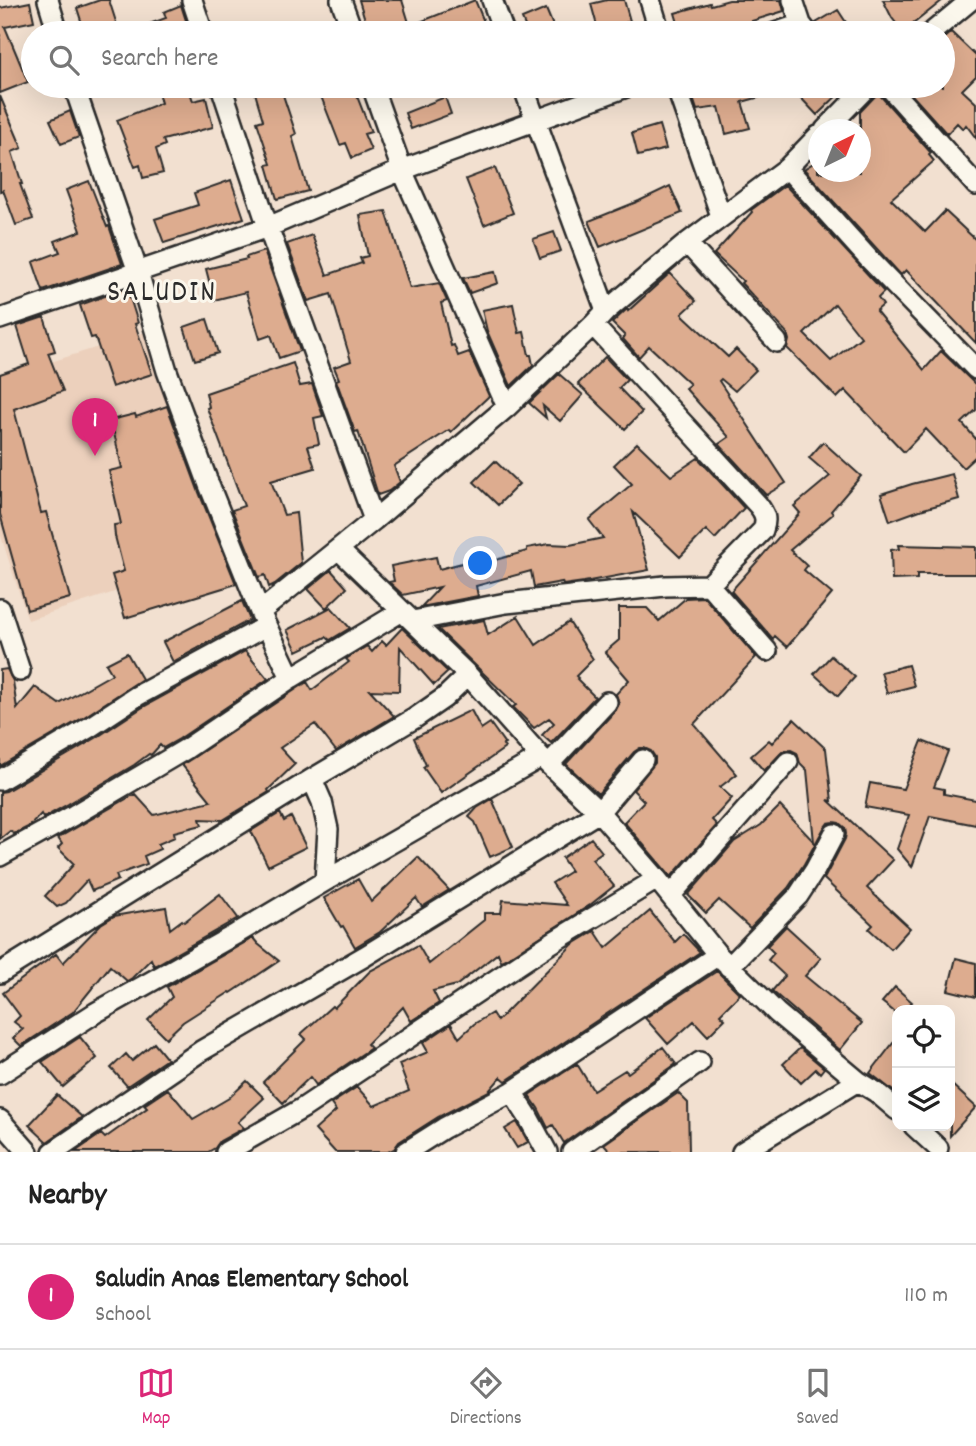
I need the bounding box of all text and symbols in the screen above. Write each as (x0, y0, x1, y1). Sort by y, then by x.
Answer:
search box (21, 21, 955, 98)
icon: search (45, 41, 83, 79)
text: Search here (101, 41, 219, 78)
north arrow (808, 119, 871, 182)
district label: SALUDIN (107, 273, 217, 316)
pin: 1 (72, 398, 118, 456)
your location (463, 546, 497, 580)
map controls (892, 1005, 955, 1131)
button: locate (892, 1005, 955, 1068)
button: layers (892, 1068, 955, 1131)
text: Nearby (28, 1176, 106, 1219)
text: Saludin Anas Elementary School (95, 1262, 408, 1299)
text: 1 (48, 1280, 54, 1313)
text: 110 m (904, 1280, 948, 1313)
text: School (95, 1299, 151, 1332)
tab: Map (137, 1364, 175, 1433)
tab: Directions (450, 1364, 522, 1433)
tab: Saved (796, 1364, 839, 1433)

